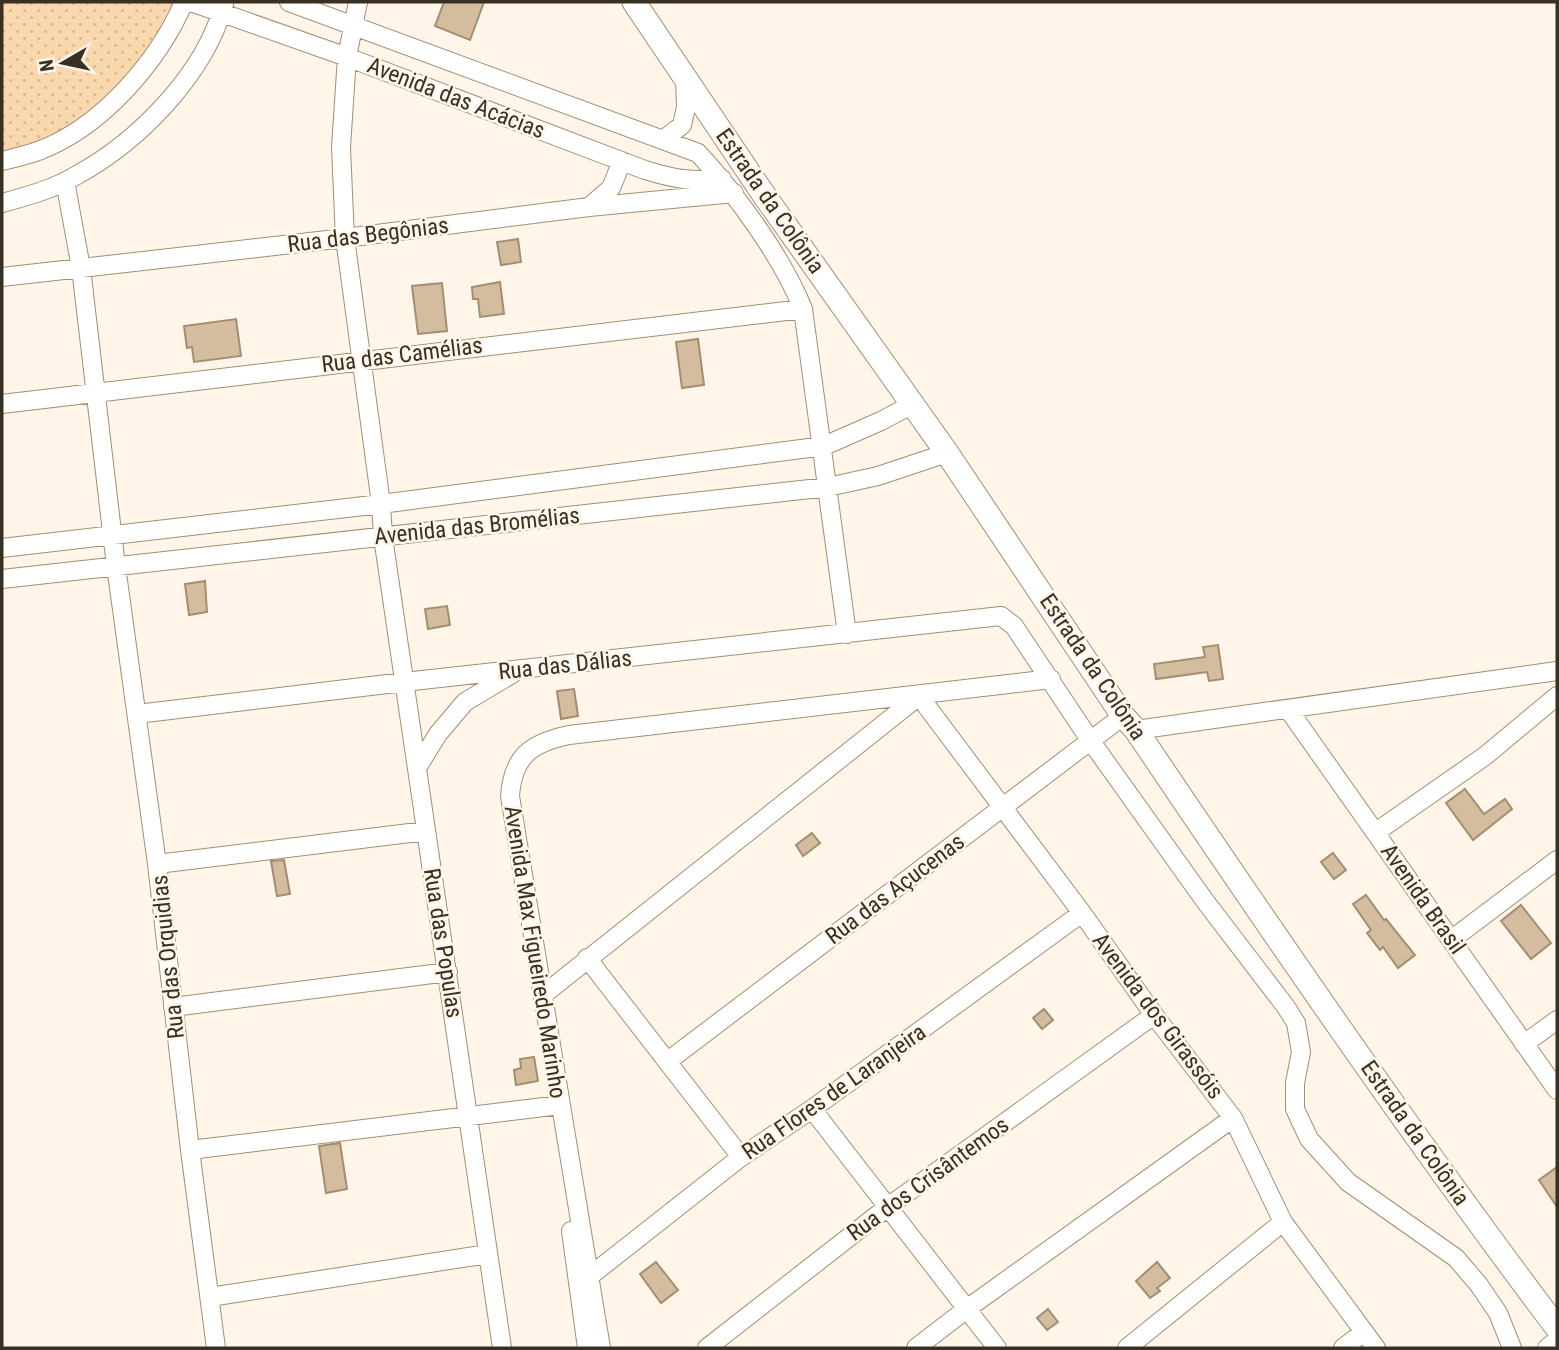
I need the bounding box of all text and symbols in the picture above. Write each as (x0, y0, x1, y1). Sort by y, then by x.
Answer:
north arrow (28, 28, 98, 98)
street label: Avenida das Acácias (363, 52, 549, 144)
text: N (34, 58, 59, 73)
street label: Estrada da Colônia (710, 123, 830, 279)
street label: Rua das Begônias (286, 212, 450, 258)
street label: Rua das Camélias (320, 332, 484, 378)
street label: Avenida das Bromélias (373, 502, 581, 550)
street label: Estrada da Colônia (1034, 589, 1152, 745)
street label: Rua das Dálias (497, 645, 633, 685)
street label: Avenida Max Figueiredo Marinho (498, 804, 572, 1100)
street label: Rua das Açucenas (820, 828, 970, 950)
street label: Avenida Brasil (1375, 839, 1471, 959)
street label: Rua das Populas (418, 866, 468, 1020)
street label: Rua das Orquidias (146, 874, 190, 1040)
street label: Avenida dos Girassóis (1087, 928, 1229, 1104)
street label: Rua Flores de Laranjeira (737, 1018, 931, 1166)
street label: Estrada da Colônia (1355, 1055, 1475, 1211)
street label: Rua dos Crisântemos (842, 1111, 1014, 1247)

